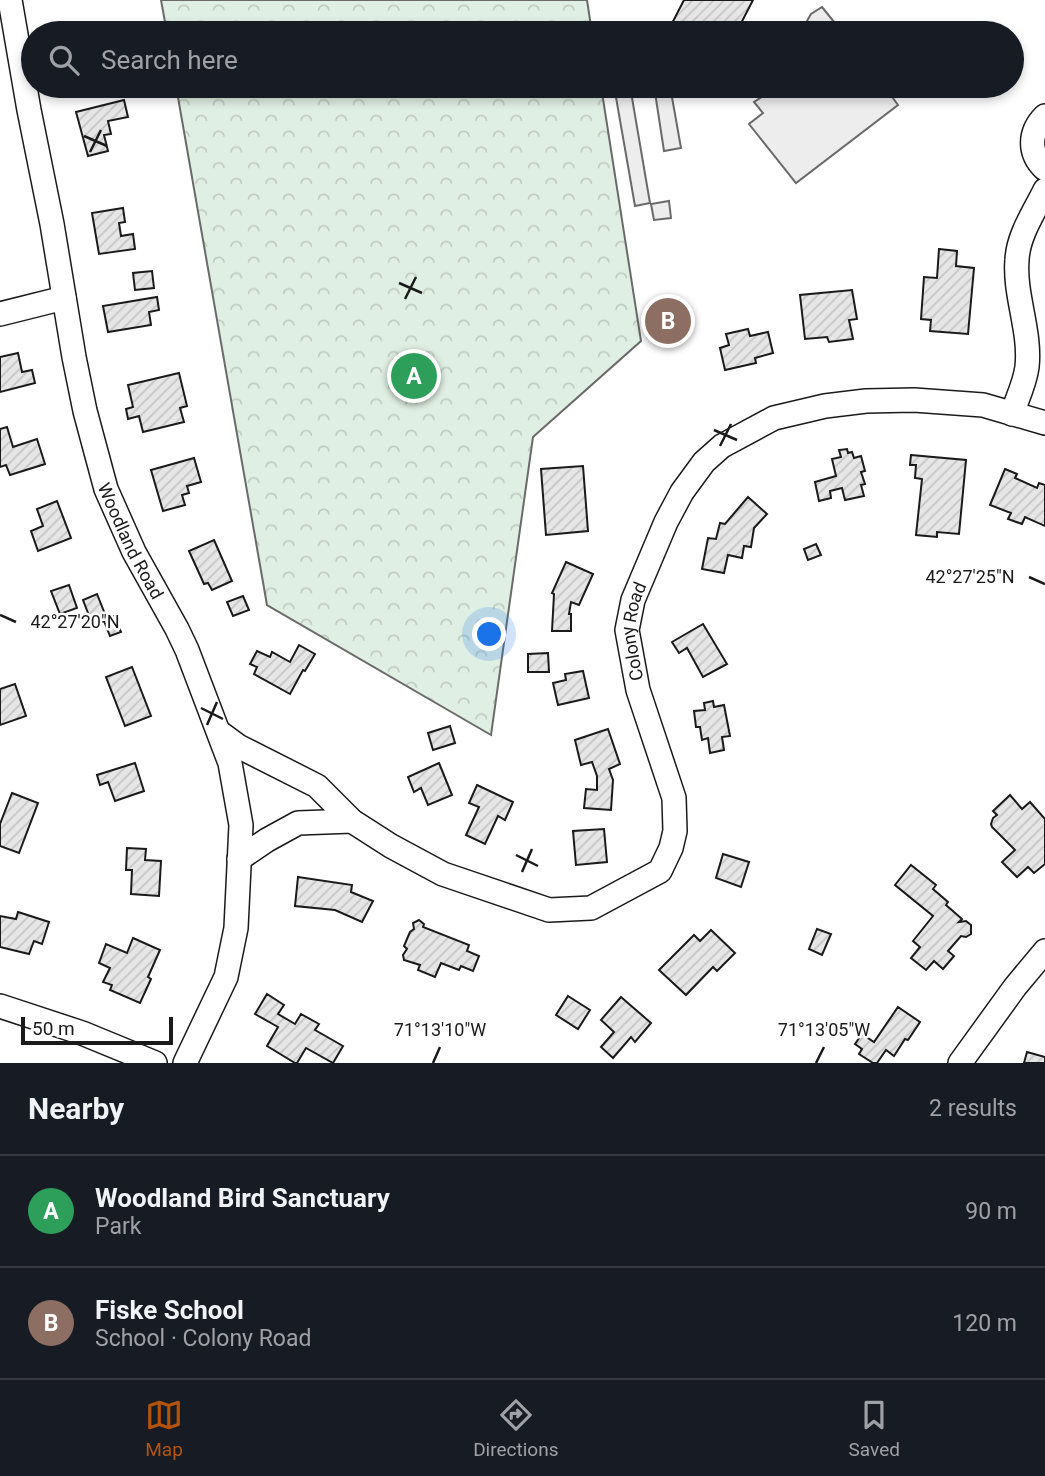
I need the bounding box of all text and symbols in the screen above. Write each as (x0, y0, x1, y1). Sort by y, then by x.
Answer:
search box (21, 21, 1024, 98)
icon: search (45, 41, 83, 79)
text: Search here (101, 45, 238, 75)
pin: B (645, 295, 691, 347)
pin: A (391, 350, 437, 402)
street label: Woodland Road (94, 479, 168, 602)
text: 42°27'25"N (925, 566, 1015, 587)
street label: Colony Road (616, 579, 650, 683)
text: 42°27'20"N (30, 611, 120, 632)
your location (472, 617, 506, 651)
scale bar (21, 1014, 173, 1046)
text: 50 m (32, 1017, 75, 1040)
text: 71°13'10"W (394, 1019, 486, 1040)
text: 71°13'05"W (778, 1019, 870, 1040)
text: Nearby (28, 1091, 124, 1126)
text: 2 results (929, 1095, 1017, 1122)
text: Woodland Bird Sanctuary (95, 1183, 390, 1213)
text: A (43, 1198, 59, 1225)
text: 90 m (965, 1198, 1017, 1225)
text: Park (95, 1213, 141, 1240)
text: Fiske School (95, 1295, 244, 1325)
text: B (44, 1310, 58, 1337)
text: 120 m (952, 1310, 1017, 1337)
text: School · Colony Road (95, 1325, 311, 1352)
tab: Map (145, 1396, 183, 1461)
tab: Directions (473, 1396, 558, 1461)
tab: Saved (849, 1396, 900, 1461)

